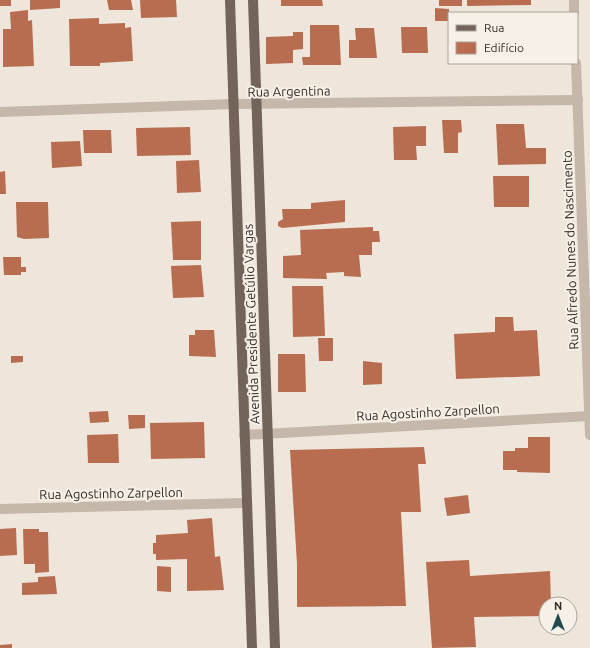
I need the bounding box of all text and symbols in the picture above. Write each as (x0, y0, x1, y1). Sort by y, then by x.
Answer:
legend (448, 12, 578, 64)
text: Rua (484, 21, 505, 34)
text: Edifício (484, 41, 524, 54)
street label: Rua Argentina (247, 83, 331, 99)
street label: Rua Alfredo Nunes do Nascimento (560, 150, 580, 350)
street label: Avenida Presidente Getúlio Vargas (240, 223, 261, 425)
street label: Rua Agostinho Zarpellon (356, 401, 500, 423)
street label: Rua Agostinho Zarpellon (39, 485, 183, 501)
north arrow (538, 596, 578, 636)
text: N (554, 600, 562, 612)

